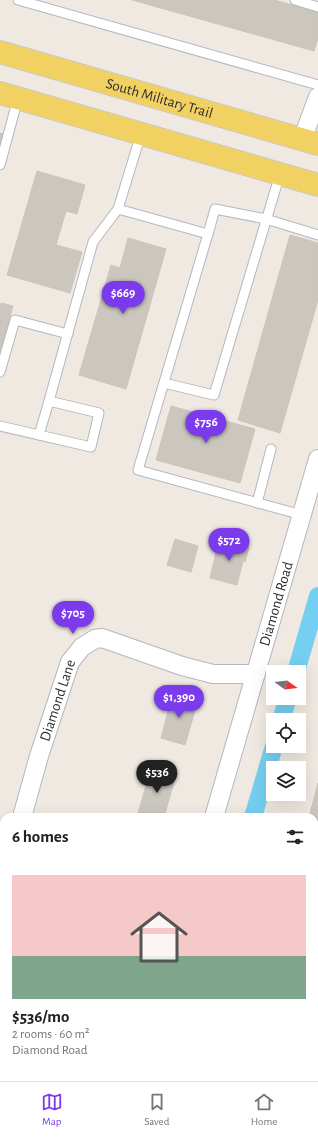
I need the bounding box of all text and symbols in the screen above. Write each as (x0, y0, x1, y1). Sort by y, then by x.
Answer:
street label: South Military Trail (104, 76, 215, 121)
pin: $669 (99, 281, 147, 315)
text: $669 (111, 287, 135, 300)
pin: $756 (182, 410, 230, 444)
text: $756 (194, 416, 218, 429)
pin: $572 (205, 528, 253, 562)
text: $572 (217, 534, 241, 547)
street label: Diamond Road (257, 560, 296, 648)
pin: $705 (49, 601, 97, 635)
text: $705 (61, 607, 85, 620)
street label: Diamond Lane (37, 658, 78, 743)
north arrow (266, 665, 306, 705)
map controls (266, 665, 306, 801)
pin: $1,390 (146, 685, 212, 719)
text: $1,390 (163, 691, 195, 704)
button: locate (266, 713, 306, 753)
pin: $536 (133, 760, 181, 794)
button: layers (266, 761, 306, 801)
text: $536 (145, 766, 169, 779)
icon: filters (284, 826, 306, 848)
text: 6 homes (12, 828, 68, 845)
icon: home (123, 901, 195, 973)
text: $536/mo (12, 1008, 69, 1025)
text: 2 rooms · 60 m² (12, 1028, 89, 1041)
text: Diamond Road (12, 1044, 88, 1057)
tab: Map (41, 1091, 63, 1128)
tab: Saved (144, 1091, 169, 1128)
tab: Home (251, 1091, 277, 1128)

